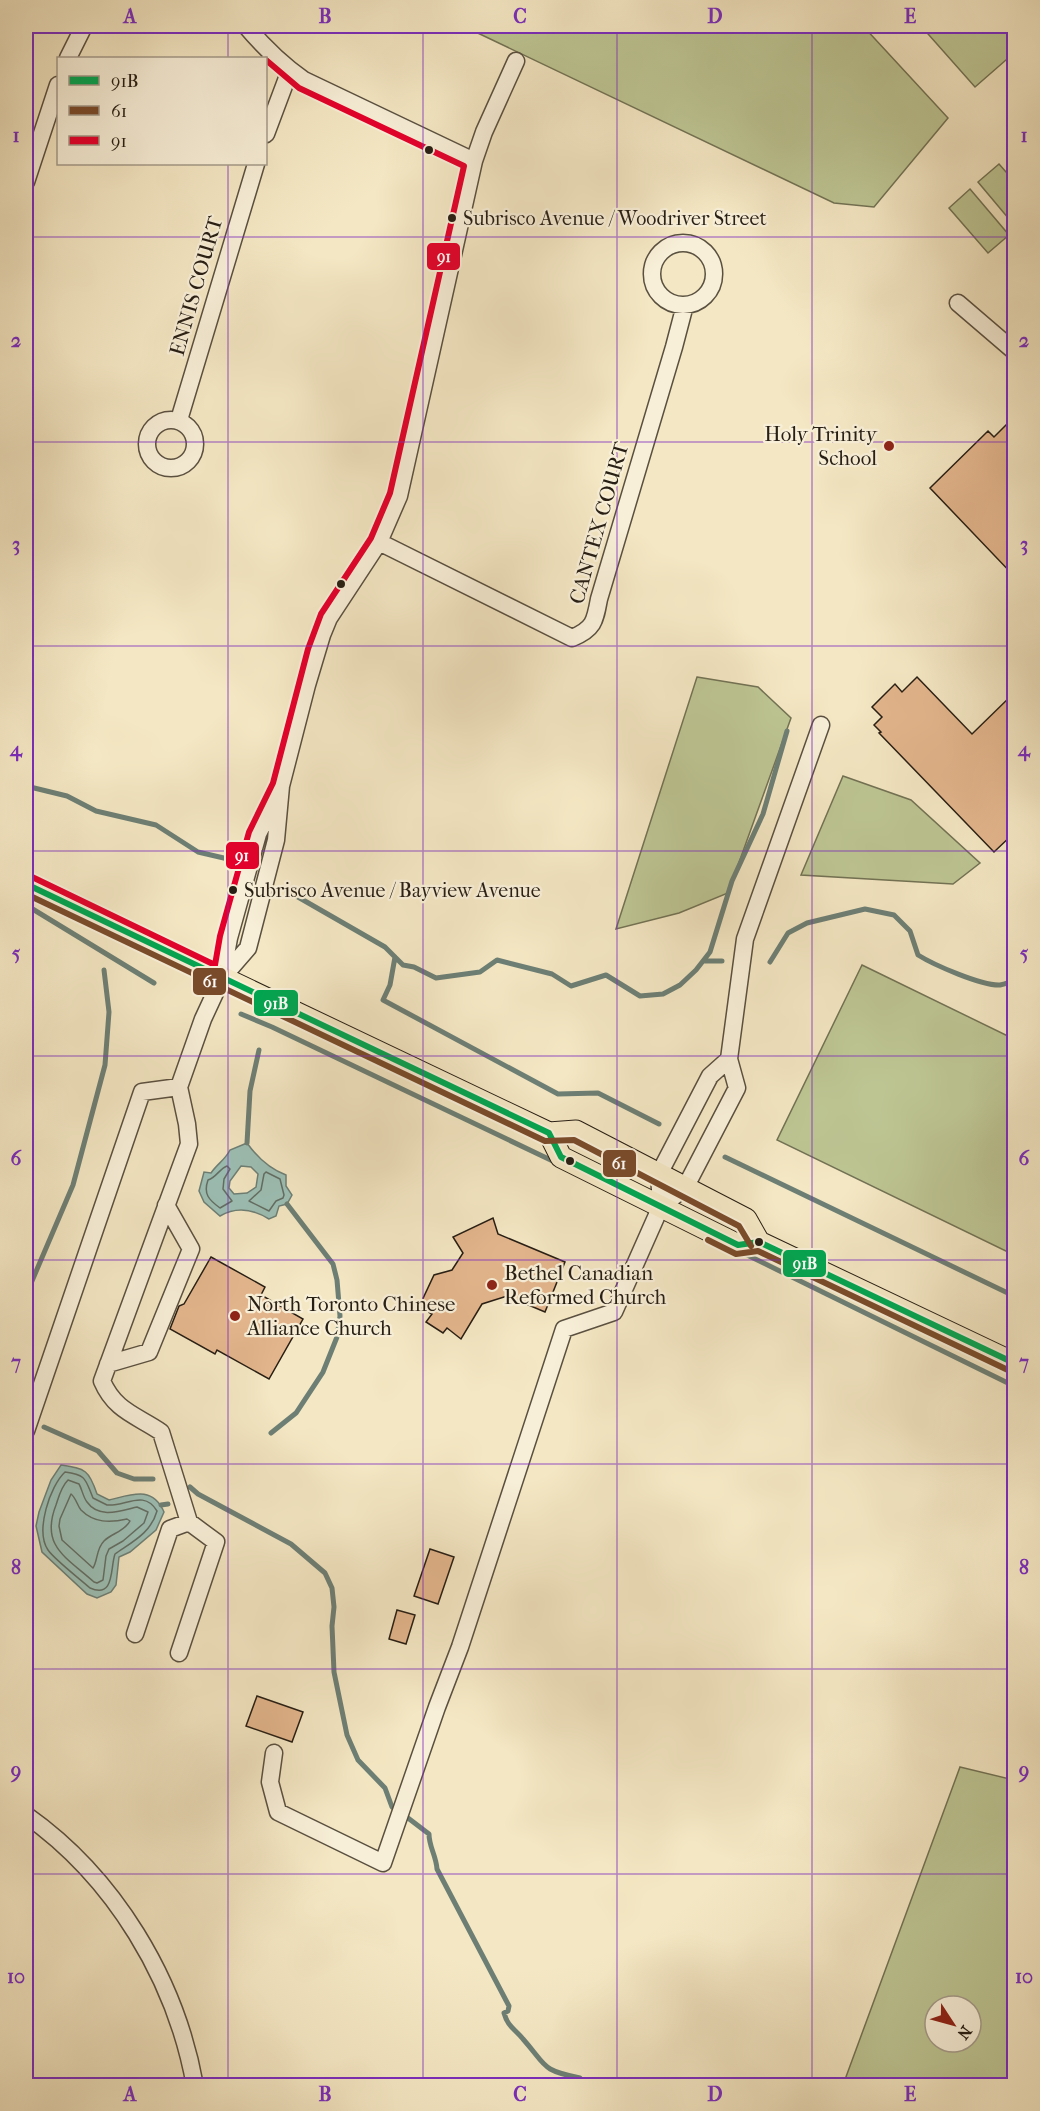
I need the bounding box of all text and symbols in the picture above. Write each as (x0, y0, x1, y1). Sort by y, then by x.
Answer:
text: A (122, 5, 138, 28)
text: B (318, 5, 332, 28)
text: C (513, 5, 527, 28)
text: D (707, 5, 723, 28)
text: E (904, 5, 916, 28)
legend (57, 57, 267, 165)
text: 91B (111, 71, 139, 92)
text: 61 (111, 101, 127, 122)
text: 1 (12, 124, 20, 147)
text: 1 (1020, 124, 1028, 147)
text: 91 (111, 131, 127, 152)
unlabelled marker (423, 144, 435, 156)
place label: Subrisco Avenue / Woodriver Street (463, 207, 767, 230)
marker: Subrisco Avenue / Woodriver Street (446, 212, 458, 224)
street label: ENNIS COURT (165, 213, 228, 358)
line badge: 91 (426, 242, 461, 271)
text: 91 (436, 247, 451, 267)
text: 2 (11, 329, 21, 352)
text: 2 (1019, 329, 1029, 352)
place label: Holy Trinity School (764, 422, 878, 470)
street label: CANTEX COURT (564, 439, 634, 607)
marker: Holy Trinity School (882, 439, 896, 453)
text: 3 (12, 533, 20, 556)
text: 3 (1020, 533, 1028, 556)
unlabelled marker (335, 578, 347, 590)
text: 4 (9, 738, 23, 762)
text: 4 (1017, 738, 1031, 762)
line badge: 91 (225, 841, 260, 870)
text: 91 (234, 846, 249, 866)
place label: Subrisco Avenue / Bayview Avenue (244, 879, 541, 902)
marker: Subrisco Avenue / Bayview Avenue (227, 884, 239, 896)
text: 5 (12, 942, 21, 965)
text: 5 (1020, 942, 1029, 965)
line badge: 61 (192, 967, 227, 996)
text: 61 (203, 972, 217, 991)
line badge: 91B (253, 989, 299, 1017)
text: 91B (263, 994, 288, 1014)
text: 6 (11, 1147, 23, 1170)
text: 6 (1019, 1147, 1031, 1170)
line badge: 61 (602, 1149, 637, 1178)
text: 61 (612, 1154, 626, 1173)
unlabelled marker (564, 1155, 576, 1167)
unlabelled marker (753, 1236, 765, 1248)
line badge: 91B (782, 1249, 827, 1278)
text: 91B (792, 1254, 817, 1274)
place label: Bethel Canadian Reformed Church (504, 1261, 667, 1309)
marker: Bethel Canadian Reformed Church (485, 1278, 499, 1292)
place label: North Toronto Chinese Alliance Church (246, 1292, 455, 1340)
marker: North Toronto Chinese Alliance Church (228, 1309, 242, 1323)
text: 7 (10, 1351, 21, 1374)
text: 7 (1018, 1351, 1029, 1374)
text: 8 (11, 1556, 21, 1579)
text: 8 (1019, 1556, 1029, 1579)
text: 9 (10, 1760, 21, 1783)
text: 9 (1018, 1760, 1029, 1783)
text: 10 (7, 1965, 25, 1988)
text: 10 (1015, 1965, 1033, 1988)
north arrow (923, 1994, 983, 2054)
text: N (953, 2022, 976, 2044)
text: A (122, 2083, 138, 2106)
text: B (318, 2083, 332, 2106)
text: C (513, 2083, 527, 2106)
text: D (707, 2083, 723, 2106)
text: E (904, 2083, 916, 2106)

